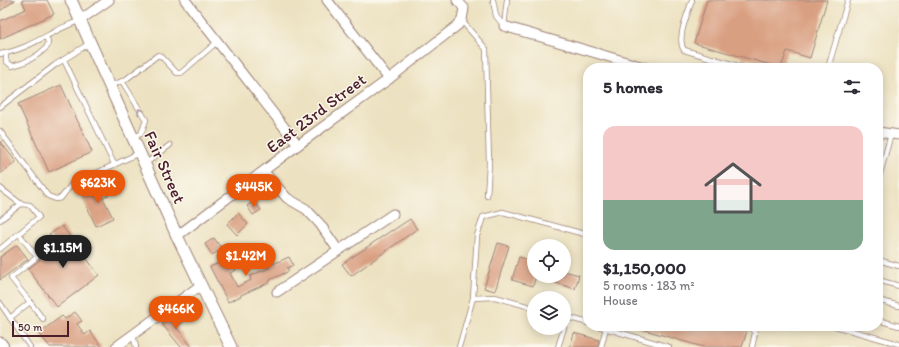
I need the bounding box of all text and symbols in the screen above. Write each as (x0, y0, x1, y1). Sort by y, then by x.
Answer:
street label: East 23rd Street (262, 69, 370, 157)
icon: filters (841, 76, 863, 98)
text: 5 homes (603, 77, 663, 97)
one-way arrow (137, 108, 145, 115)
street label: Fair Street (140, 128, 190, 206)
icon: home (697, 152, 769, 224)
pin: $623K (70, 170, 126, 204)
pin: $445K (226, 174, 282, 208)
text: $623K (80, 175, 116, 190)
text: $445K (235, 179, 273, 194)
pin: $1.15M (30, 235, 96, 269)
map controls (527, 239, 571, 335)
button: locate (527, 239, 571, 283)
text: $1.15M (44, 240, 82, 255)
pin: $1.42M (213, 243, 279, 277)
text: $1.42M (226, 248, 266, 263)
text: $1,150,000 (603, 258, 686, 278)
text: 5 rooms · 183 m² (603, 278, 695, 293)
button: layers (527, 291, 571, 335)
text: House (603, 293, 638, 308)
pin: $466K (148, 296, 204, 330)
text: $466K (158, 301, 194, 316)
scale bar (12, 319, 69, 338)
text: 50 m (18, 321, 42, 334)

